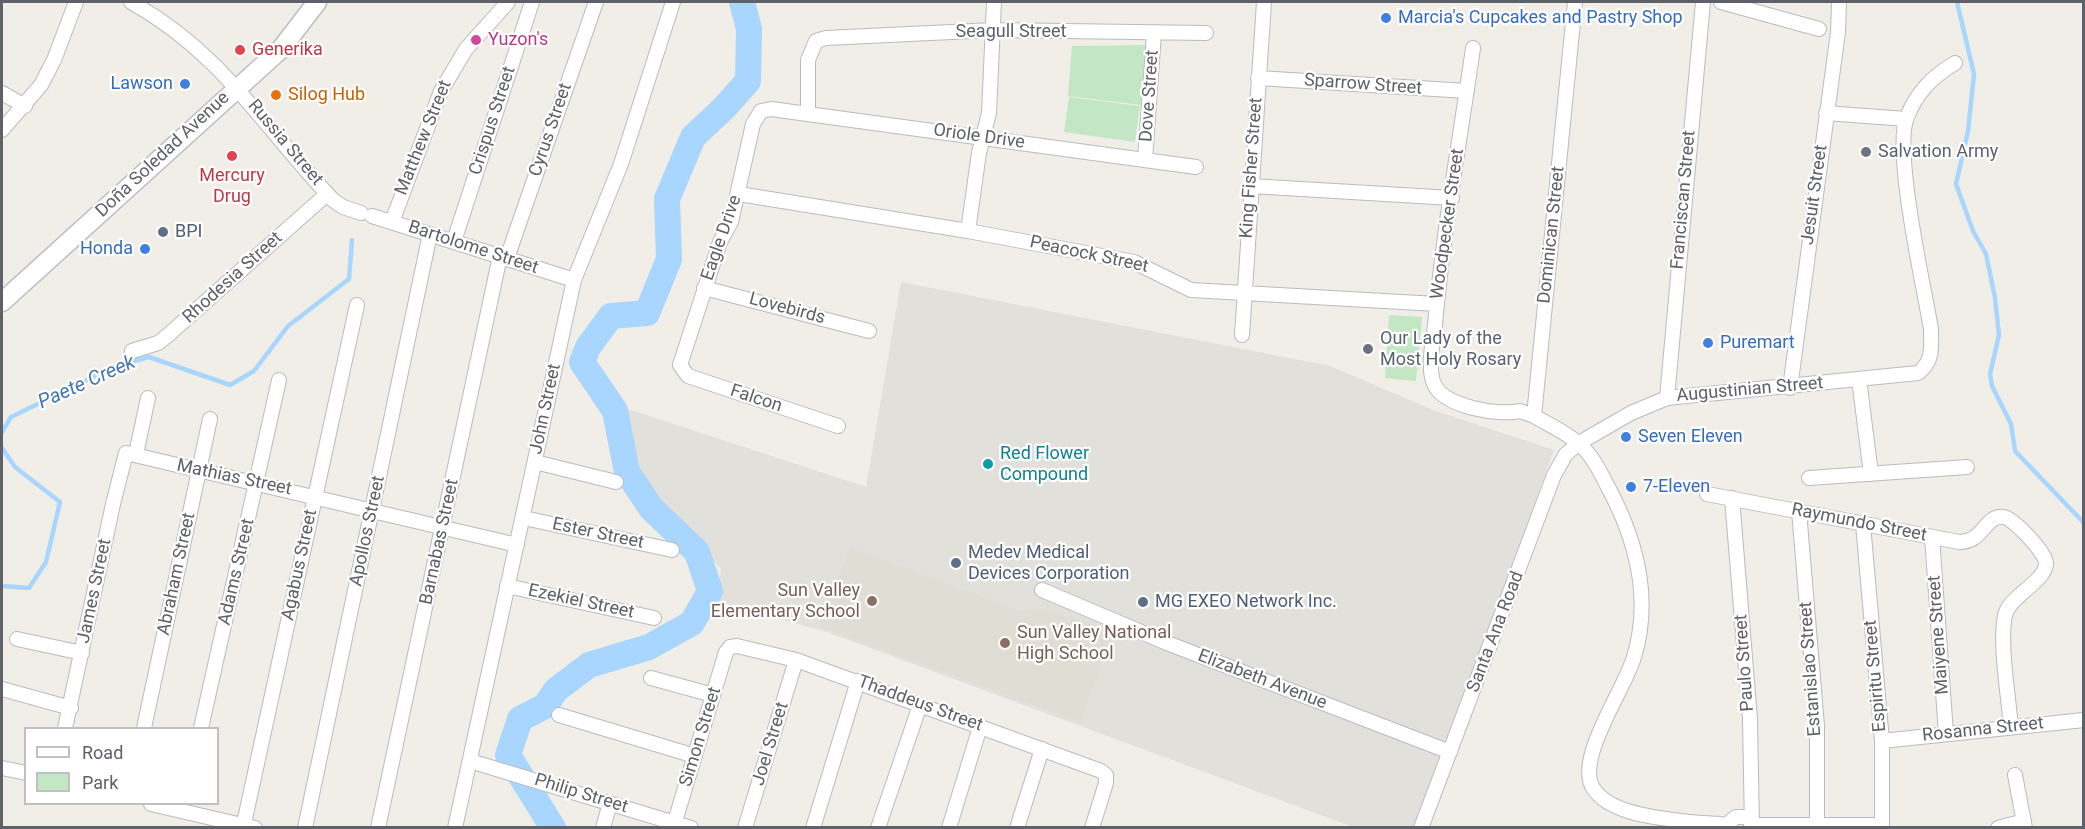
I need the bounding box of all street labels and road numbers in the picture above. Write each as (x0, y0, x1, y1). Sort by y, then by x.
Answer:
street label: Seagull Street (956, 21, 1066, 43)
street label: Dove Street (1136, 49, 1164, 143)
street label: Crispus Street (465, 64, 521, 178)
street label: Sparrow Street (1303, 70, 1423, 100)
street label: Matthew Street (391, 77, 457, 199)
street label: Cyrus Street (525, 80, 577, 180)
street label: Doña Soledad Avenue (92, 88, 234, 222)
street label: Russia Street (243, 96, 327, 190)
street label: King Fisher Street (1236, 97, 1268, 239)
street label: Oriole Drive (932, 120, 1026, 154)
street label: Franciscan Street (1667, 130, 1701, 270)
street label: Jesuit Street (1797, 144, 1833, 246)
street label: Woodpecker Street (1427, 147, 1469, 301)
street label: Dominican Street (1534, 165, 1570, 305)
street label: Eagle Drive (697, 192, 747, 284)
street label: Bartolome Street (405, 217, 541, 279)
street label: Rhodesia Street (179, 228, 287, 328)
street label: Peacock Street (1028, 232, 1150, 278)
street label: Lovebirds (747, 288, 827, 330)
street label: John Street (526, 362, 566, 456)
street label: Augustinian Street (1676, 373, 1824, 407)
street label: Falcon (727, 380, 785, 418)
street label: Mathias Street (175, 455, 293, 501)
street label: Apollos Street (346, 474, 390, 588)
street label: Barnabas Street (416, 477, 464, 607)
street label: Raymundo Street (1790, 499, 1928, 547)
street label: Agabus Street (278, 508, 322, 622)
street label: Abraham Street (153, 511, 201, 637)
street label: Ester Street (550, 514, 646, 554)
street label: Adams Street (214, 517, 260, 627)
street label: James Street (73, 537, 117, 645)
street label: Santa Ana Road (1463, 568, 1529, 696)
street label: Maiyene Street (1924, 575, 1954, 695)
street label: Ezekiel Street (526, 580, 636, 624)
street label: Estanislao Street (1796, 601, 1826, 737)
street label: Paulo Street (1731, 614, 1759, 712)
street label: Espiritu Street (1860, 619, 1892, 733)
street label: Elizabeth Avenue (1194, 645, 1330, 715)
street label: Thaddeus Street (855, 671, 985, 737)
street label: Simon Street (676, 685, 726, 789)
street label: Joel Street (748, 700, 794, 788)
street label: Rosanna Street (1921, 713, 2045, 747)
street label: Philip Street (532, 770, 630, 818)

